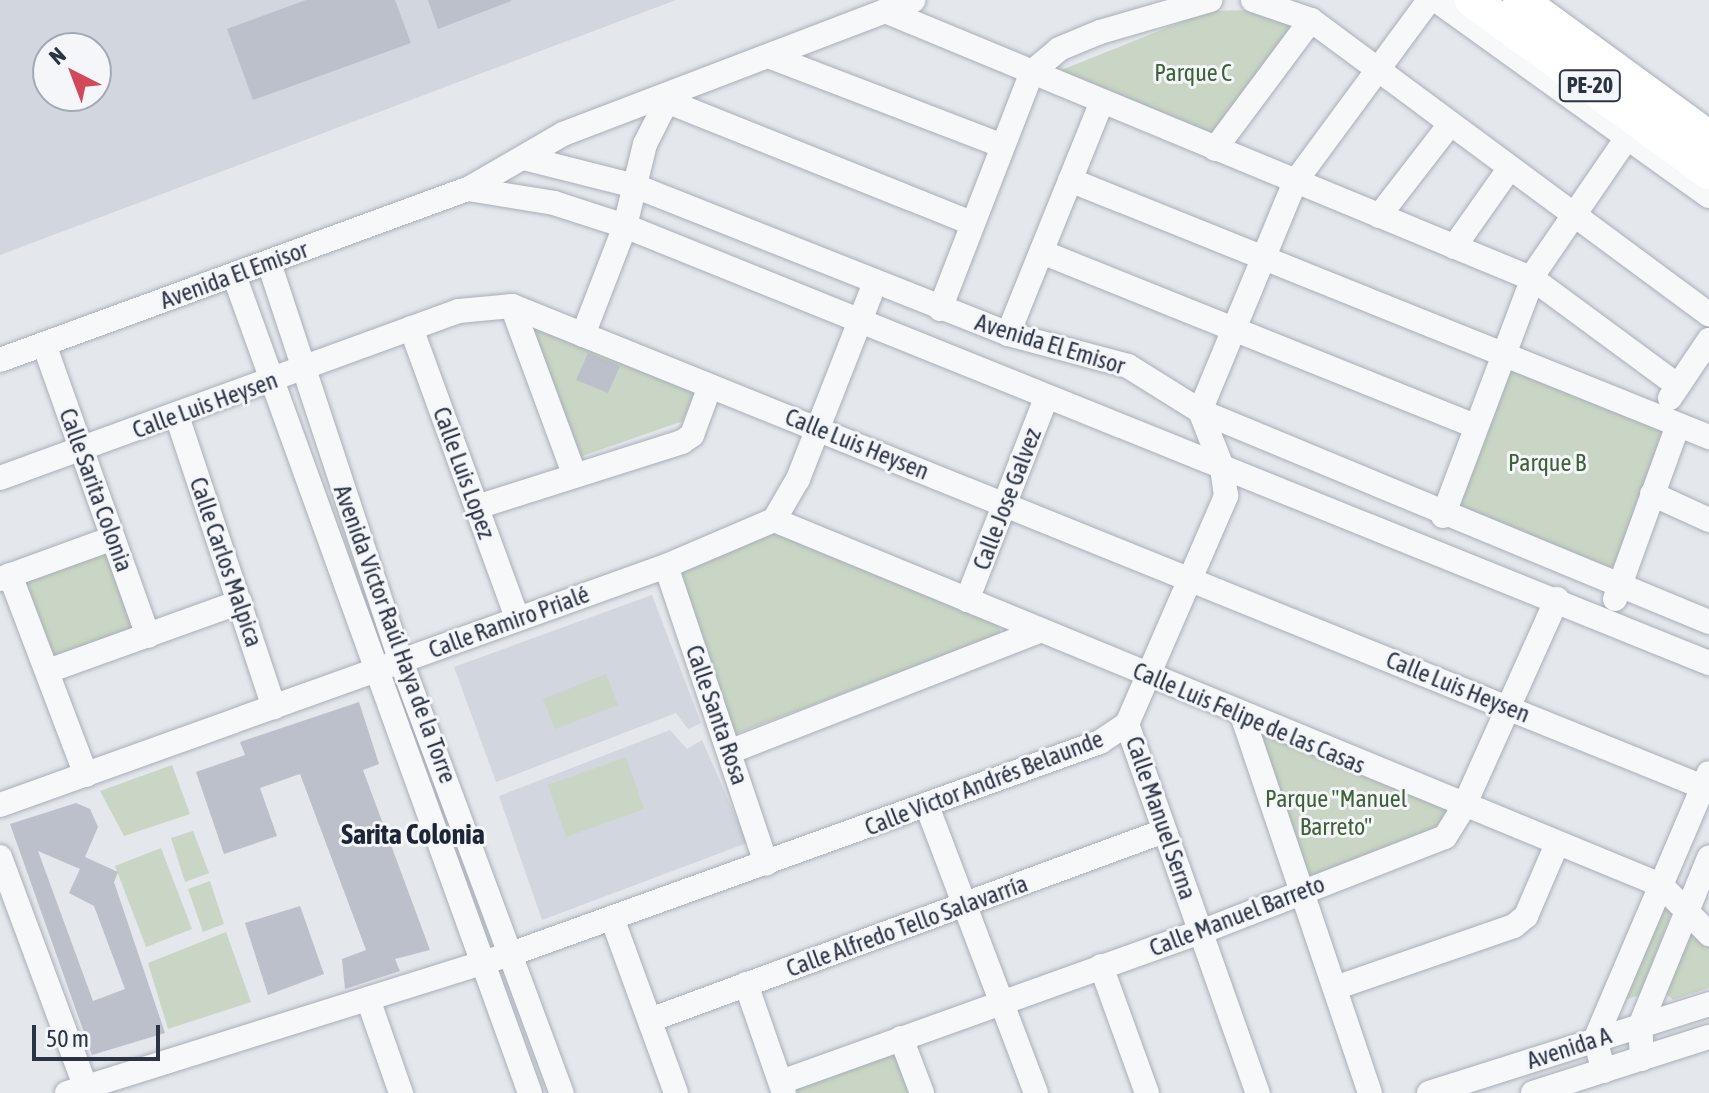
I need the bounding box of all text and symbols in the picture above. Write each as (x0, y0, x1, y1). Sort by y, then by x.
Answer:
north arrow (32, 32, 112, 112)
text: N (44, 42, 71, 70)
park label: Parque C (1154, 59, 1232, 87)
road number: PE-20 (1558, 68, 1622, 104)
street label: Avenida El Emisor (156, 235, 312, 315)
street label: Avenida El Emisor (972, 308, 1128, 380)
street label: Calle Luis Heysen (129, 365, 281, 445)
street label: Calle Luis Heysen (781, 402, 933, 486)
street label: Calle Luis Lopez (427, 403, 501, 543)
street label: Calle Sarita Colonia (53, 404, 139, 576)
street label: Calle Jose Galvez (967, 424, 1047, 574)
park label: Parque B (1508, 449, 1586, 477)
street label: Calle Carlos Malpica (184, 473, 268, 651)
street label: Avenida Víctor Raúl Haya de la Torre (328, 481, 462, 787)
street label: Calle Ramiro Prialé (425, 580, 593, 664)
street label: Calle Santa Rosa (680, 641, 754, 789)
street label: Calle Luis Heysen (1382, 645, 1534, 729)
street label: Calle Luis Felipe de las Casas (1129, 656, 1369, 780)
street label: Calle Victor Andrés Belaunde (861, 724, 1107, 842)
street label: Calle Manuel Serna (1120, 733, 1202, 903)
park label: Parque "Manuel Barreto" (1265, 785, 1407, 841)
district label: Sarita Colonia (341, 817, 485, 851)
street label: Calle Alfredo Tello Salavarría (782, 869, 1032, 983)
street label: Calle Manuel Barreto (1145, 869, 1329, 963)
scale bar (36, 1009, 164, 1059)
street label: Avenida A (1523, 1021, 1615, 1075)
text: 50 m (46, 1025, 89, 1052)

